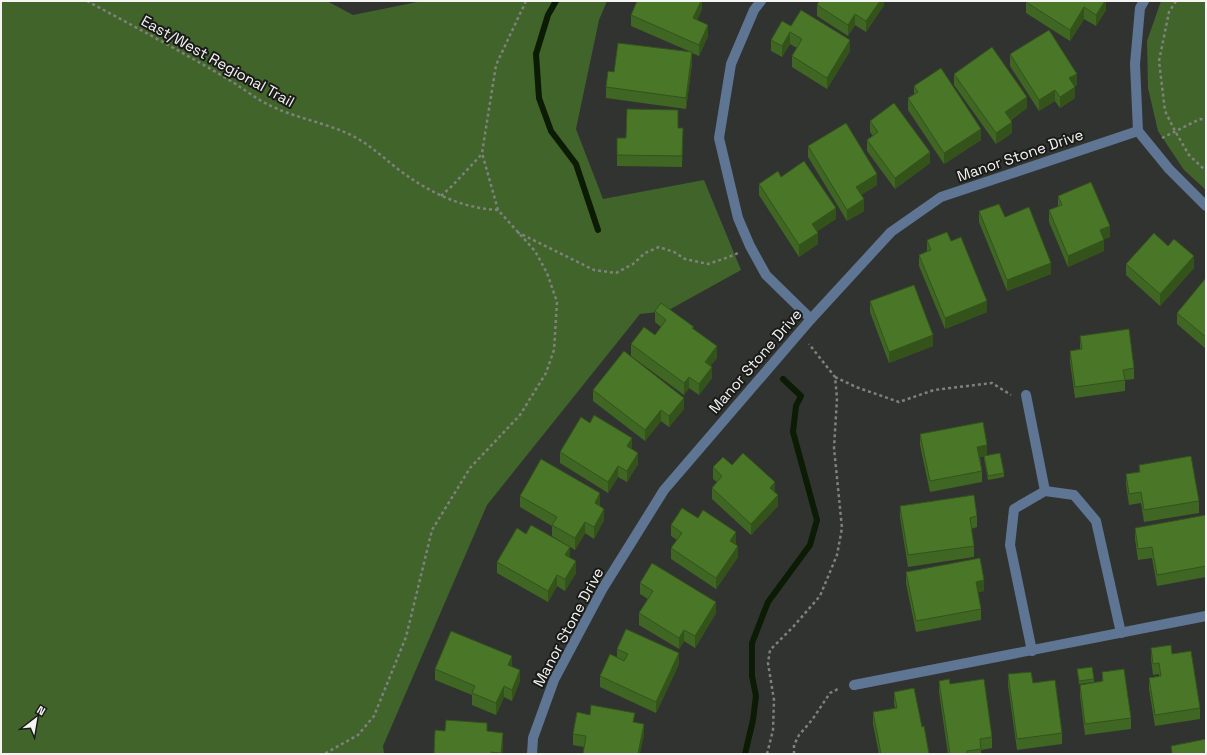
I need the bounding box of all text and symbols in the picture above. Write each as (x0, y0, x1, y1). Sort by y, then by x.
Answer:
street label: East/West Regional Trail (138, 11, 298, 111)
street label: Manor Stone Drive (954, 124, 1086, 186)
street label: Manor Stone Drive (704, 305, 806, 417)
street label: Manor Stone Drive (529, 564, 608, 690)
north arrow (16, 699, 56, 739)
text: N (34, 703, 48, 718)

